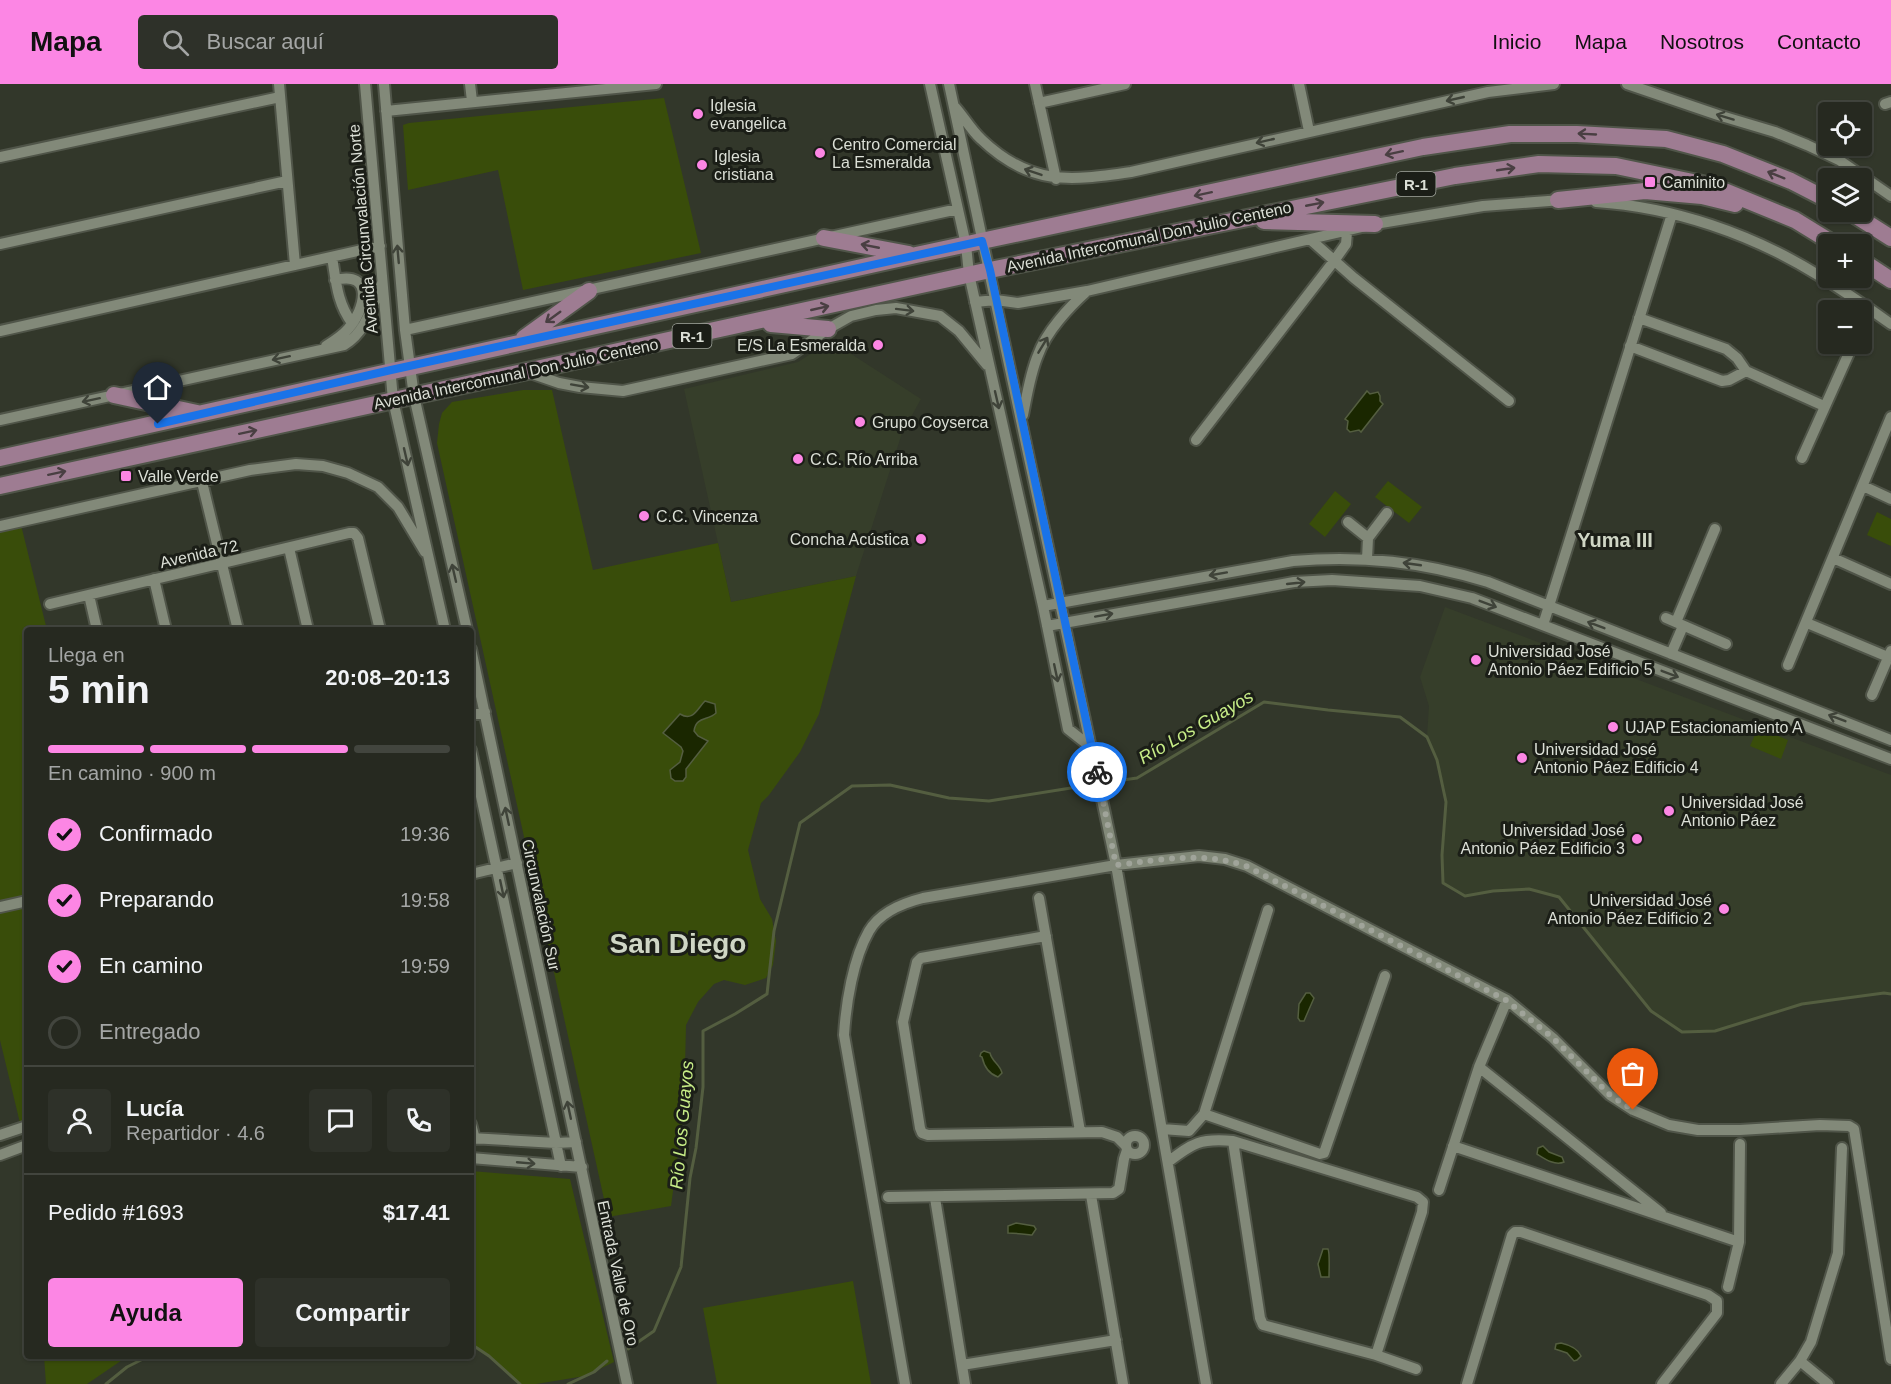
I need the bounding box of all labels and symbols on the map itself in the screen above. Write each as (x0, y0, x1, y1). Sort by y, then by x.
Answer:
one-way arrow (1446, 94, 1465, 105)
place label: Iglesia evangelica (710, 97, 787, 132)
marker: Iglesia evangelica (691, 107, 705, 121)
one-way arrow (1716, 111, 1735, 122)
street label: Avenida Circunvalación Norte (345, 123, 381, 335)
one-way arrow (1577, 129, 1597, 140)
place label: Centro Comercial La Esmeralda (832, 136, 956, 171)
one-way arrow (1255, 136, 1274, 148)
marker: Centro Comercial La Esmeralda (813, 146, 827, 160)
place label: Iglesia cristiana (714, 148, 774, 183)
one-way arrow (1384, 148, 1404, 159)
marker: Iglesia cristiana (695, 158, 709, 172)
one-way arrow (1496, 163, 1516, 174)
one-way arrow (1024, 166, 1043, 177)
one-way arrow (1767, 169, 1785, 180)
road number: R-1 (1396, 172, 1436, 196)
place label: Caminito (1662, 174, 1725, 191)
marker: Caminito (1643, 175, 1657, 189)
one-way arrow (1194, 188, 1213, 200)
street label: Avenida Intercomunal Don Julio Centeno (1005, 198, 1293, 276)
one-way arrow (1304, 198, 1324, 209)
one-way arrow (861, 240, 880, 251)
one-way arrow (393, 244, 404, 264)
one-way arrow (811, 301, 830, 313)
one-way arrow (895, 304, 915, 315)
one-way arrow (546, 311, 562, 323)
road number: R-1 (672, 324, 712, 348)
street label: Avenida Intercomunal Don Julio Centeno (372, 335, 660, 413)
place label: E/S La Esmeralda (737, 337, 866, 354)
one-way arrow (1038, 337, 1050, 354)
marker: E/S La Esmeralda (871, 338, 885, 352)
one-way arrow (272, 353, 291, 364)
pin (132, 362, 183, 424)
one-way arrow (570, 381, 589, 392)
one-way arrow (992, 390, 1003, 410)
one-way arrow (81, 395, 100, 407)
place label: Grupo Coyserca (872, 414, 989, 431)
marker: Grupo Coyserca (853, 415, 867, 429)
one-way arrow (237, 426, 257, 437)
one-way arrow (401, 448, 413, 467)
place label: C.C. Río Arriba (810, 451, 918, 468)
marker: C.C. Río Arriba (791, 452, 805, 466)
one-way arrow (47, 467, 66, 479)
place label: Valle Verde (138, 468, 219, 485)
marker: Valle Verde (119, 469, 133, 483)
place label: C.C. Vincenza (656, 508, 758, 525)
marker: C.C. Vincenza (637, 509, 651, 523)
district label: Yuma III (1577, 529, 1653, 551)
place label: Concha Acústica (790, 531, 909, 548)
marker: Concha Acústica (914, 532, 928, 546)
street label: Avenida 72 (158, 537, 240, 571)
one-way arrow (1402, 558, 1422, 569)
one-way arrow (448, 564, 459, 583)
one-way arrow (1209, 569, 1229, 580)
one-way arrow (1286, 577, 1306, 588)
one-way arrow (1478, 600, 1497, 611)
one-way arrow (1094, 609, 1113, 620)
one-way arrow (1587, 618, 1606, 629)
place label: Universidad José Antonio Páez Edificio 5 (1488, 643, 1653, 678)
marker: Universidad José Antonio Páez Edificio 5 (1469, 653, 1483, 667)
one-way arrow (1051, 663, 1062, 682)
one-way arrow (1661, 669, 1679, 680)
water label: Río Los Guayos (1135, 686, 1257, 768)
one-way arrow (1828, 712, 1846, 723)
place label: UJAP Estacionamiento A (1625, 719, 1803, 736)
marker: UJAP Estacionamiento A (1606, 720, 1620, 734)
place label: Universidad José Antonio Páez Edificio 4 (1534, 741, 1699, 776)
courier (1067, 742, 1127, 802)
marker: Universidad José Antonio Páez Edificio 4 (1515, 751, 1529, 765)
place label: Universidad José Antonio Páez (1681, 794, 1804, 829)
marker: Universidad José Antonio Páez (1662, 804, 1676, 818)
one-way arrow (501, 807, 512, 827)
place label: Universidad José Antonio Páez Edificio 3 (1460, 822, 1625, 857)
marker: Universidad José Antonio Páez Edificio 3 (1630, 832, 1644, 846)
street label: Circunvalación Sur (519, 838, 563, 973)
one-way arrow (496, 879, 508, 898)
place label: Universidad José Antonio Páez Edificio 2 (1547, 892, 1712, 927)
marker: Universidad José Antonio Páez Edificio 2 (1717, 902, 1731, 916)
district label: San Diego (610, 928, 746, 959)
pin (1607, 1048, 1658, 1110)
water label: Río Los Guayos (666, 1060, 698, 1190)
one-way arrow (563, 1101, 575, 1120)
one-way arrow (516, 1157, 536, 1168)
street label: Entrada Valle de Oro (594, 1199, 642, 1347)

